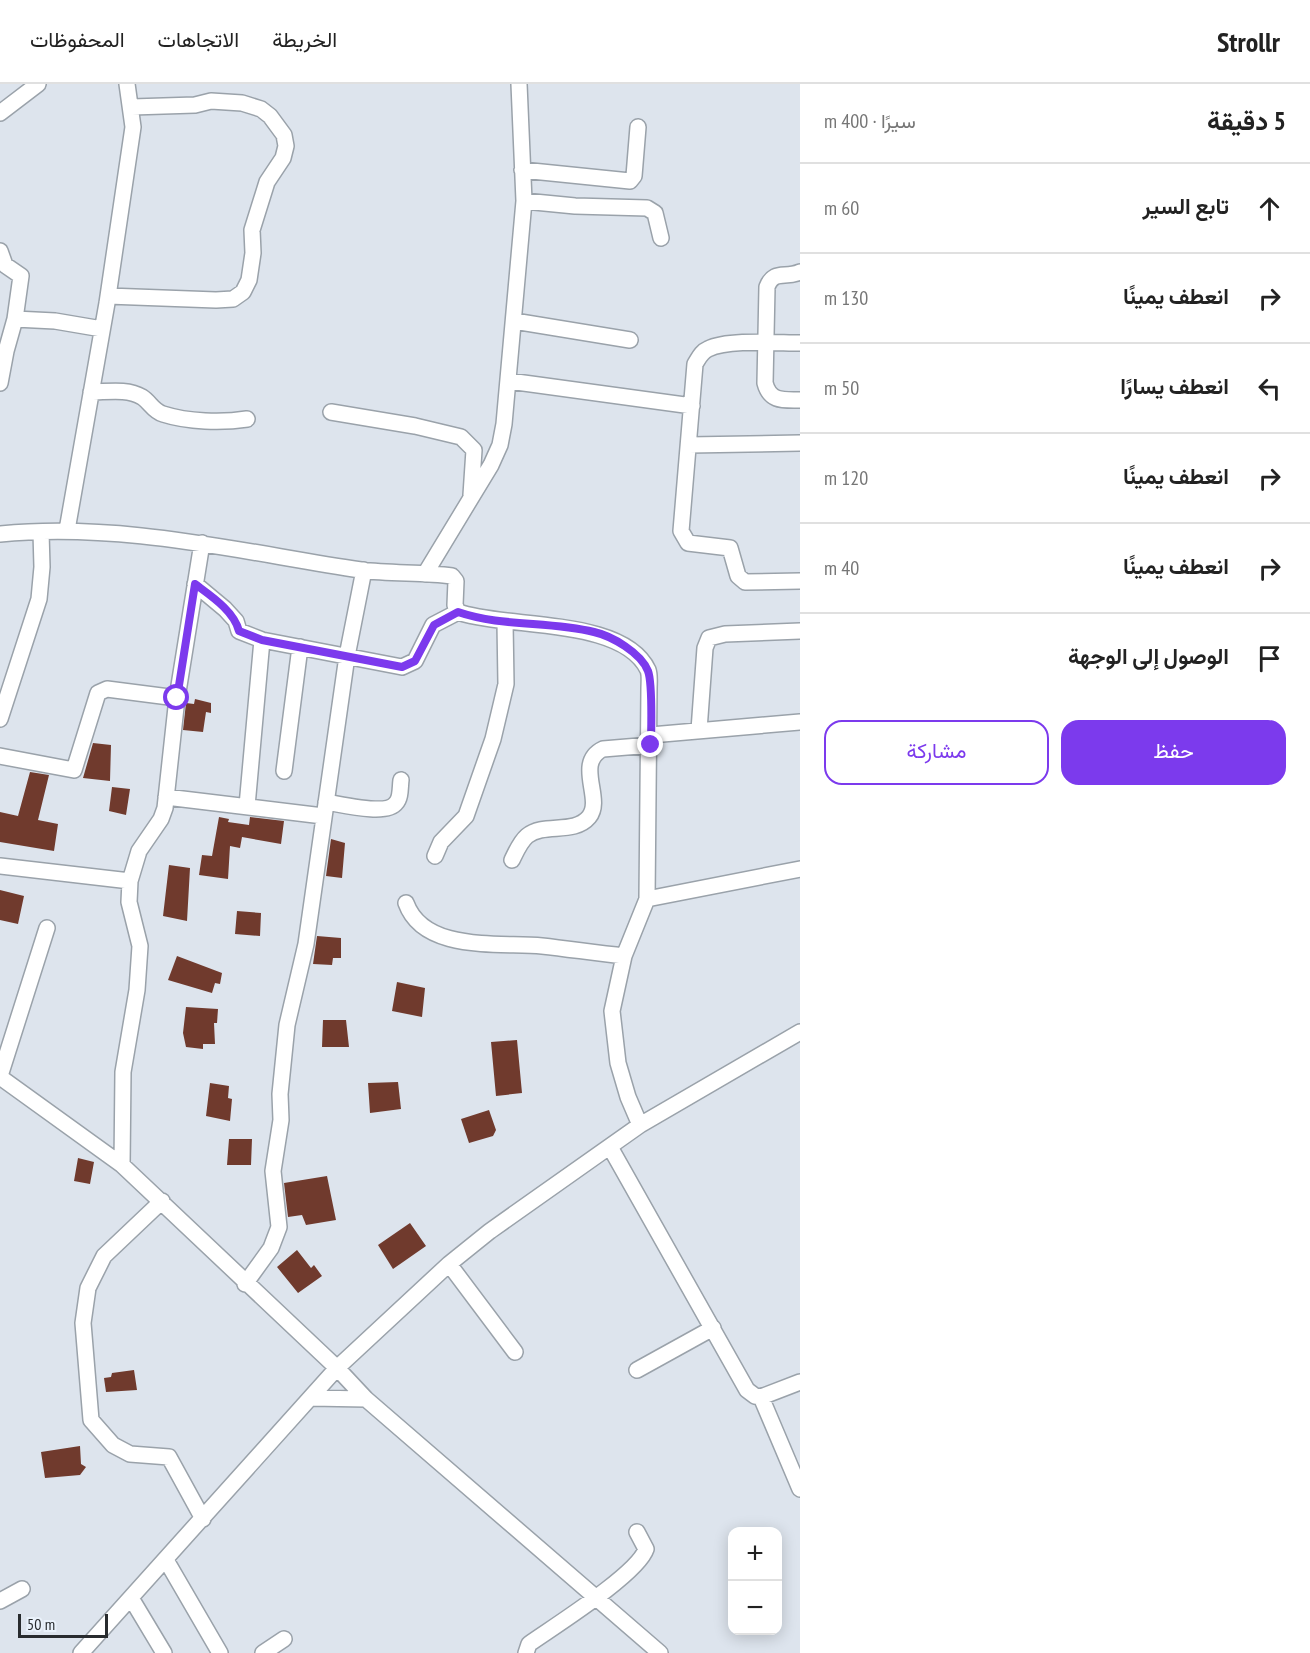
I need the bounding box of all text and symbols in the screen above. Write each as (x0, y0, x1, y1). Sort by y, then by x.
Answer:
text: Strollr (1217, 23, 1280, 60)
text: المحفوظات (30, 26, 125, 53)
text: الاتجاهات (158, 26, 239, 53)
text: الخريطة (272, 26, 337, 53)
text: 5 دقيقة (1207, 104, 1286, 137)
text: سيرًا · 400 m (824, 108, 916, 134)
text: تابع السير (1142, 192, 1229, 220)
icon: ahead (1253, 192, 1286, 225)
text: 60 m (824, 195, 859, 221)
text: انعطف يمينًا (1123, 282, 1229, 310)
icon: right (1253, 282, 1286, 315)
text: 130 m (824, 285, 868, 311)
text: انعطف يسارًا (1120, 372, 1229, 400)
icon: left (1253, 372, 1286, 405)
text: 50 m (824, 375, 859, 401)
text: انعطف يمينًا (1123, 462, 1229, 490)
icon: right (1253, 462, 1286, 495)
text: 120 m (824, 465, 868, 491)
text: انعطف يمينًا (1123, 552, 1229, 580)
icon: right (1253, 552, 1286, 585)
text: 40 m (824, 555, 859, 581)
text: الوصول إلى الوجهة (1068, 642, 1229, 670)
icon: arrive (1253, 642, 1286, 675)
route start (163, 684, 189, 710)
button: مشاركة (824, 720, 1049, 785)
button: حفظ (1061, 720, 1286, 785)
route end (637, 731, 663, 757)
map controls (728, 1527, 782, 1635)
button: + (728, 1527, 782, 1581)
button: − (728, 1581, 782, 1635)
scale bar (18, 1611, 108, 1638)
text: 50 m (27, 1614, 55, 1634)

